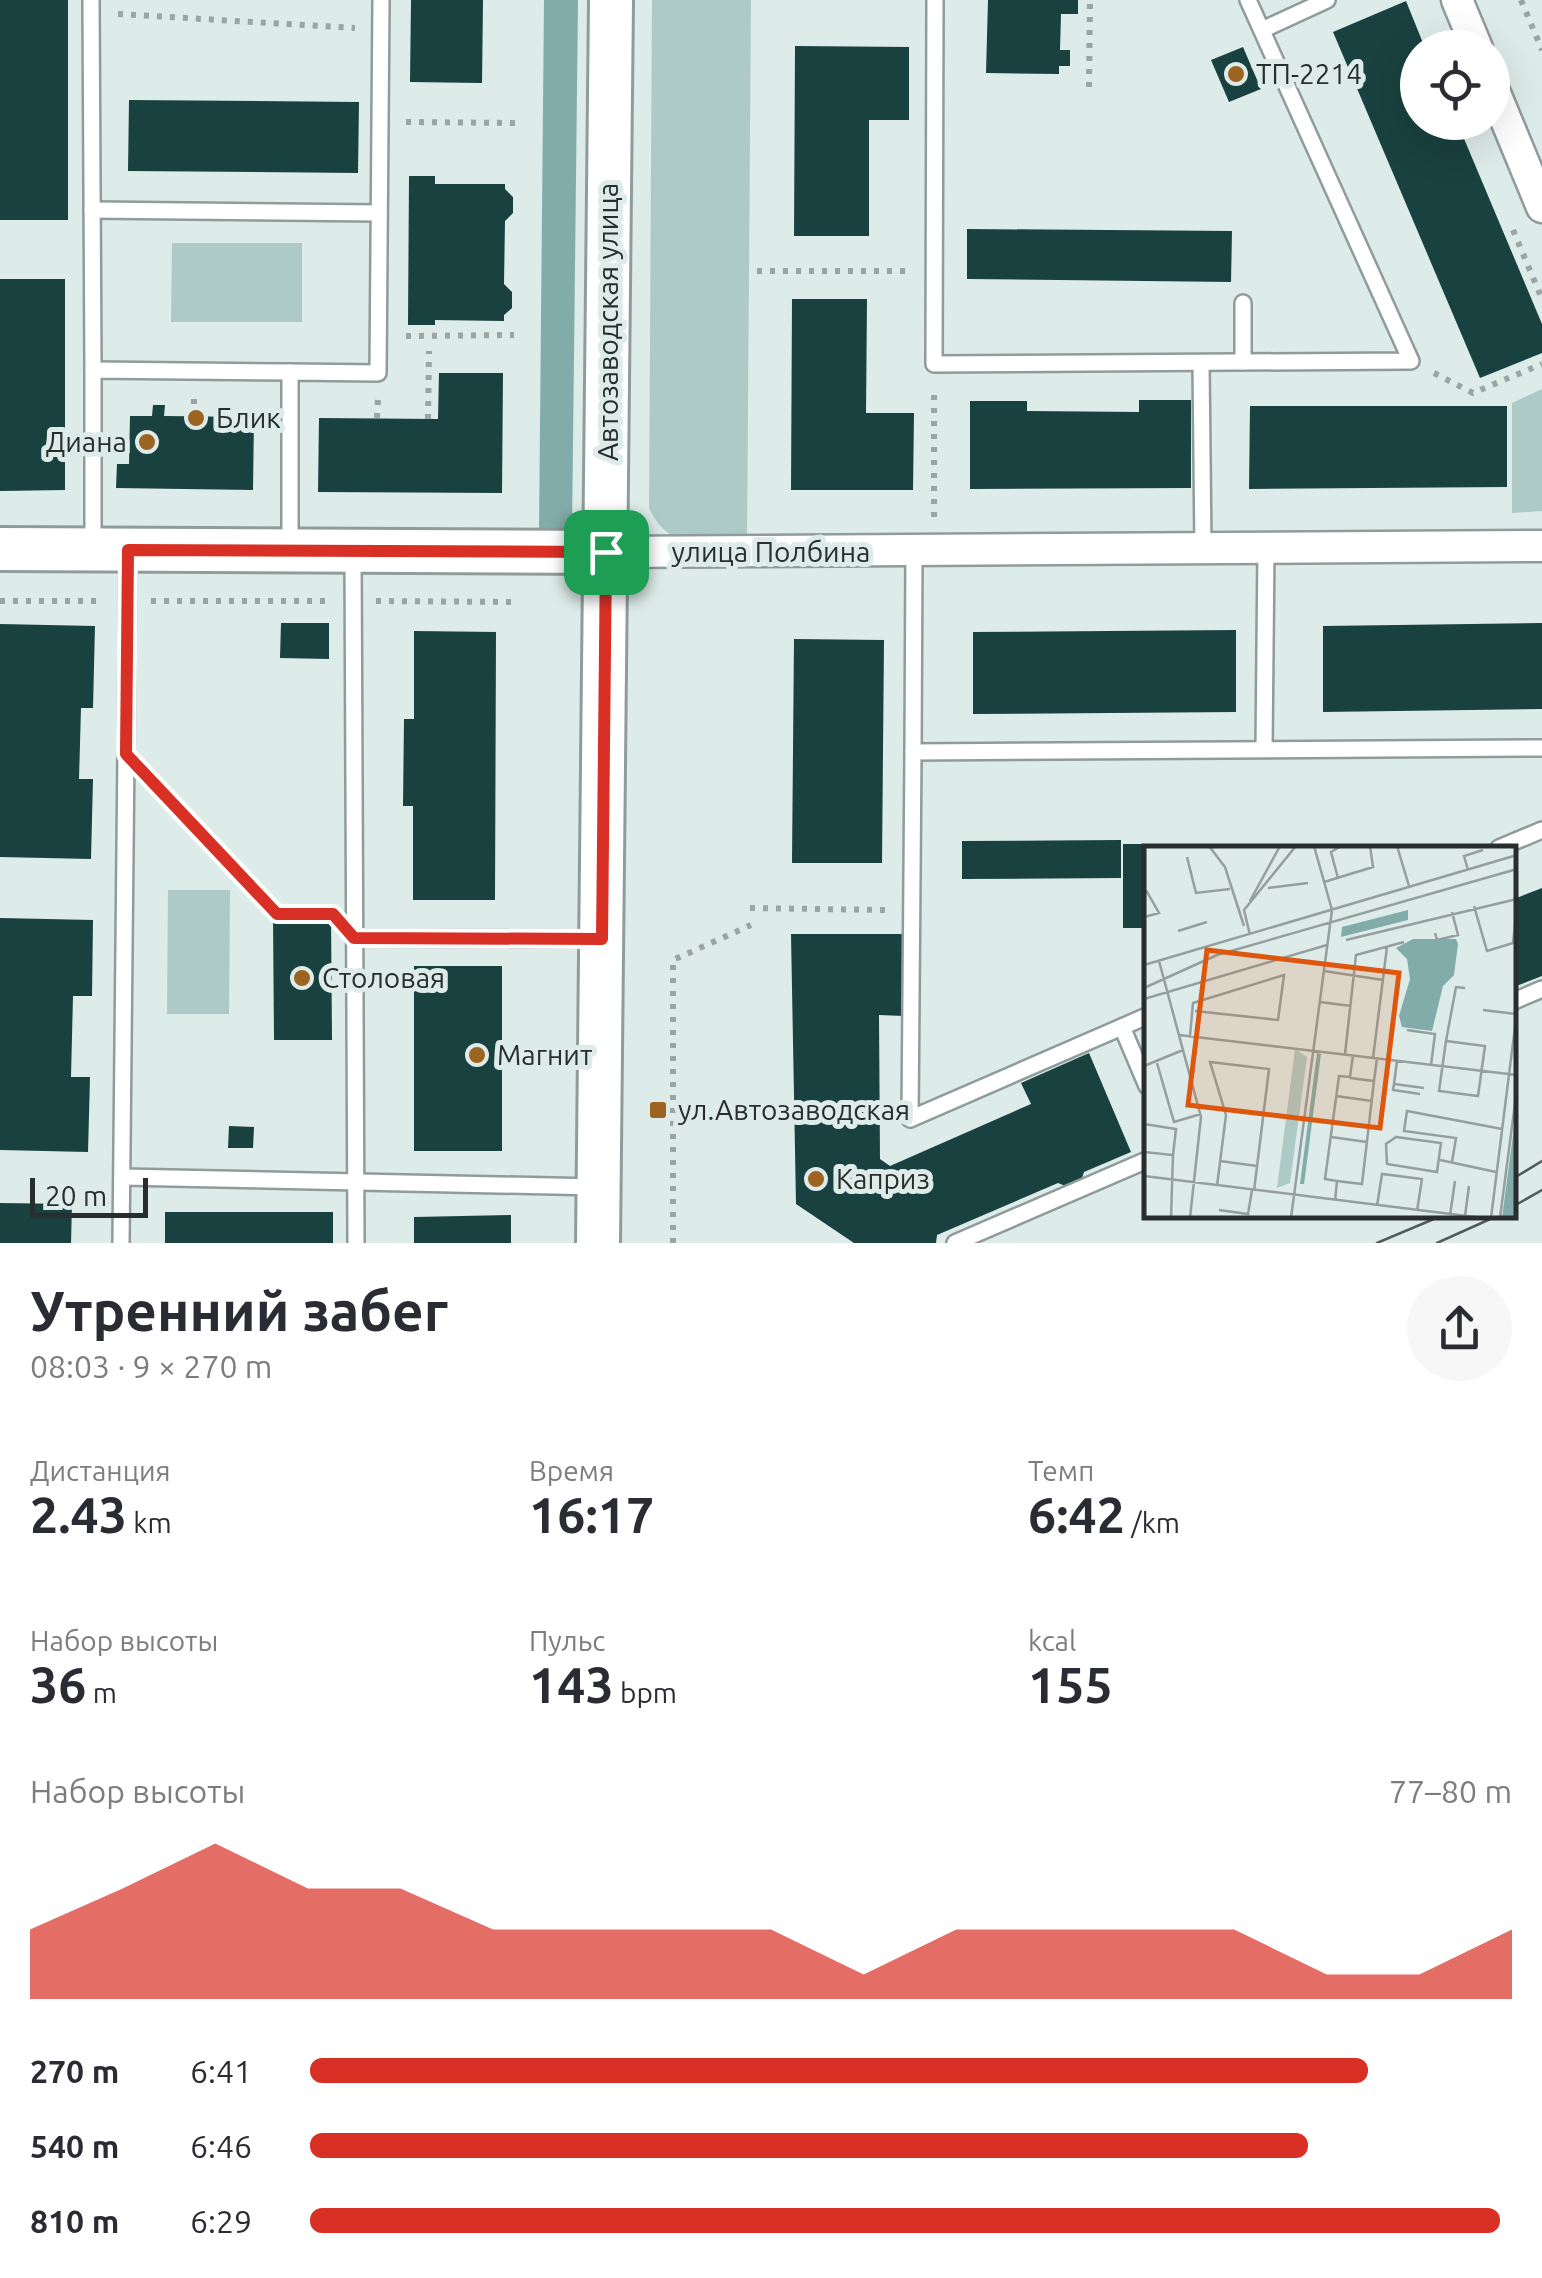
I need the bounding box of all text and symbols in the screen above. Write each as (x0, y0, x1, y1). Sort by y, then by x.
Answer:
map controls (1400, 30, 1510, 140)
button: locate (1400, 30, 1510, 140)
place label: ТП-2214 (1256, 58, 1362, 89)
marker: ТП-2214 (1225, 63, 1247, 85)
street label: Автозаводская улица (592, 183, 623, 461)
place label: Блик (216, 402, 281, 433)
marker: Блик (185, 407, 207, 429)
place label: Диана (46, 426, 127, 457)
marker: Диана (136, 431, 158, 453)
pin (564, 510, 649, 595)
icon: arrive (579, 525, 634, 580)
street label: улица Полбина (672, 536, 870, 567)
inset map (1144, 846, 1517, 1218)
place label: Столовая (322, 962, 445, 993)
marker: Столовая (291, 967, 313, 989)
place label: Магнит (497, 1039, 593, 1070)
marker: Магнит (466, 1044, 488, 1066)
place label: ул.Автозаводская (678, 1094, 910, 1125)
marker: ул.Автозаводская (647, 1099, 669, 1121)
place label: Каприз (836, 1163, 930, 1194)
marker: Каприз (805, 1168, 827, 1190)
scale bar (30, 1173, 148, 1218)
text: 20 m (45, 1180, 107, 1211)
button: share (1407, 1276, 1512, 1381)
text: Утренний забег (30, 1280, 448, 1341)
text: 08:03 · 9 × 270 m (30, 1348, 272, 1384)
text: Дистанция (30, 1455, 171, 1486)
text: Время (529, 1455, 614, 1486)
text: Темп (1028, 1455, 1094, 1486)
text: 2.43 (30, 1486, 127, 1542)
text: 16:17 (529, 1486, 654, 1542)
text: 6:42 (1028, 1486, 1125, 1542)
text: km (127, 1507, 172, 1538)
text: /km (1125, 1507, 1180, 1538)
text: Набор высоты (30, 1625, 218, 1656)
text: Пульс (529, 1625, 605, 1656)
text: kcal (1028, 1625, 1076, 1656)
text: 36 (30, 1656, 86, 1712)
text: 143 (529, 1656, 614, 1712)
text: 155 (1028, 1656, 1113, 1712)
text: m (86, 1677, 117, 1708)
text: bpm (614, 1677, 677, 1708)
text: Набор высоты (30, 1773, 245, 1809)
text: 77–80 m (1389, 1773, 1512, 1809)
text: 270 m (30, 2053, 119, 2089)
text: 6:41 (190, 2053, 252, 2089)
text: 540 m (30, 2128, 119, 2164)
text: 6:46 (190, 2128, 252, 2164)
text: 810 m (30, 2203, 119, 2239)
text: 6:29 (190, 2203, 252, 2239)

